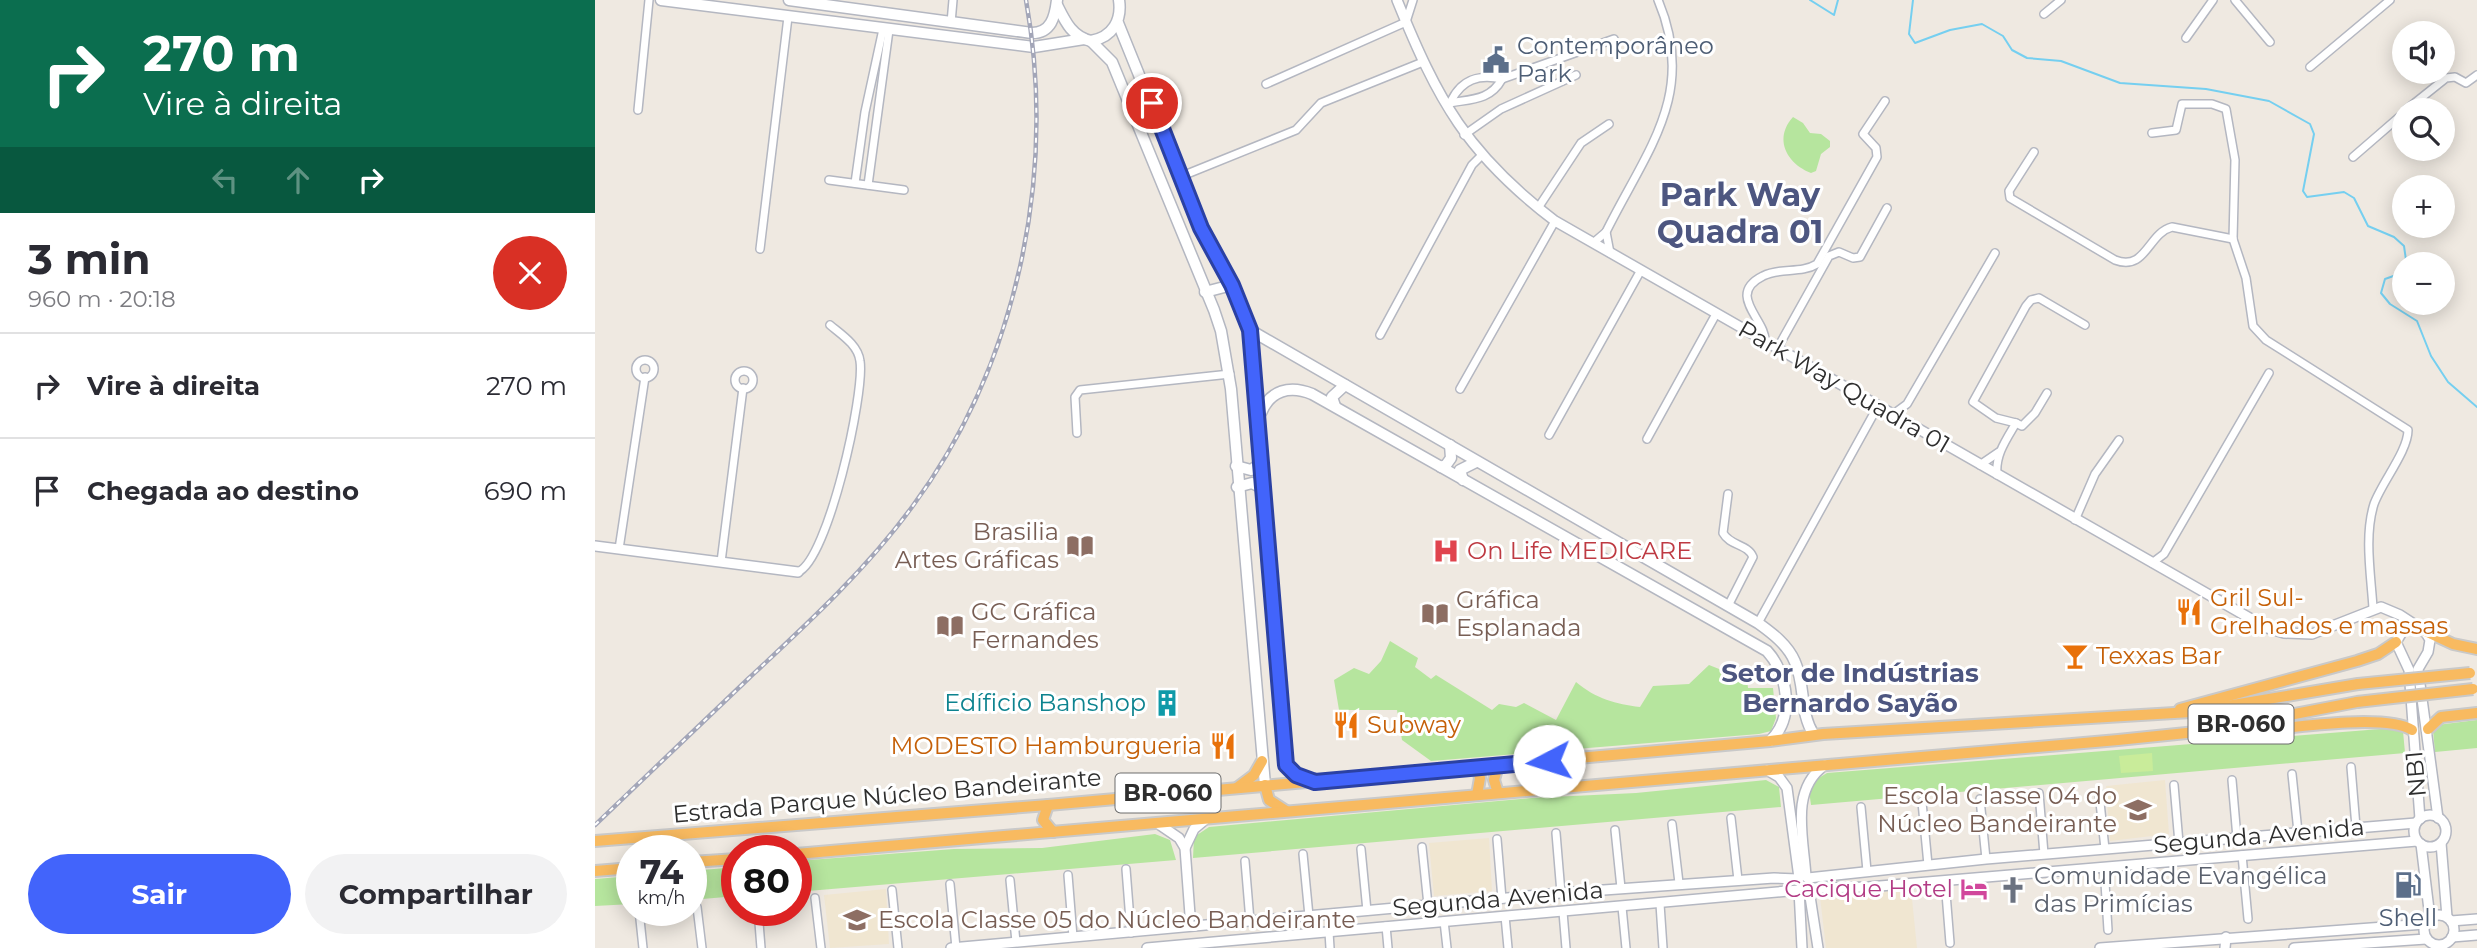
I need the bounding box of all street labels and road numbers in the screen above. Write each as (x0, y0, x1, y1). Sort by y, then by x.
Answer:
street label: Park Way Quadra 01 (1733, 314, 1955, 459)
road number: BR-060 (2189, 704, 2293, 744)
street label: NB1 (2399, 750, 2432, 798)
street label: Estrada Parque Núcleo Bandeirante (671, 762, 1102, 829)
road number: BR-060 (1115, 774, 1221, 813)
street label: Segunda Avenida (2152, 812, 2366, 859)
street label: Segunda Avenida (1391, 875, 1605, 922)

